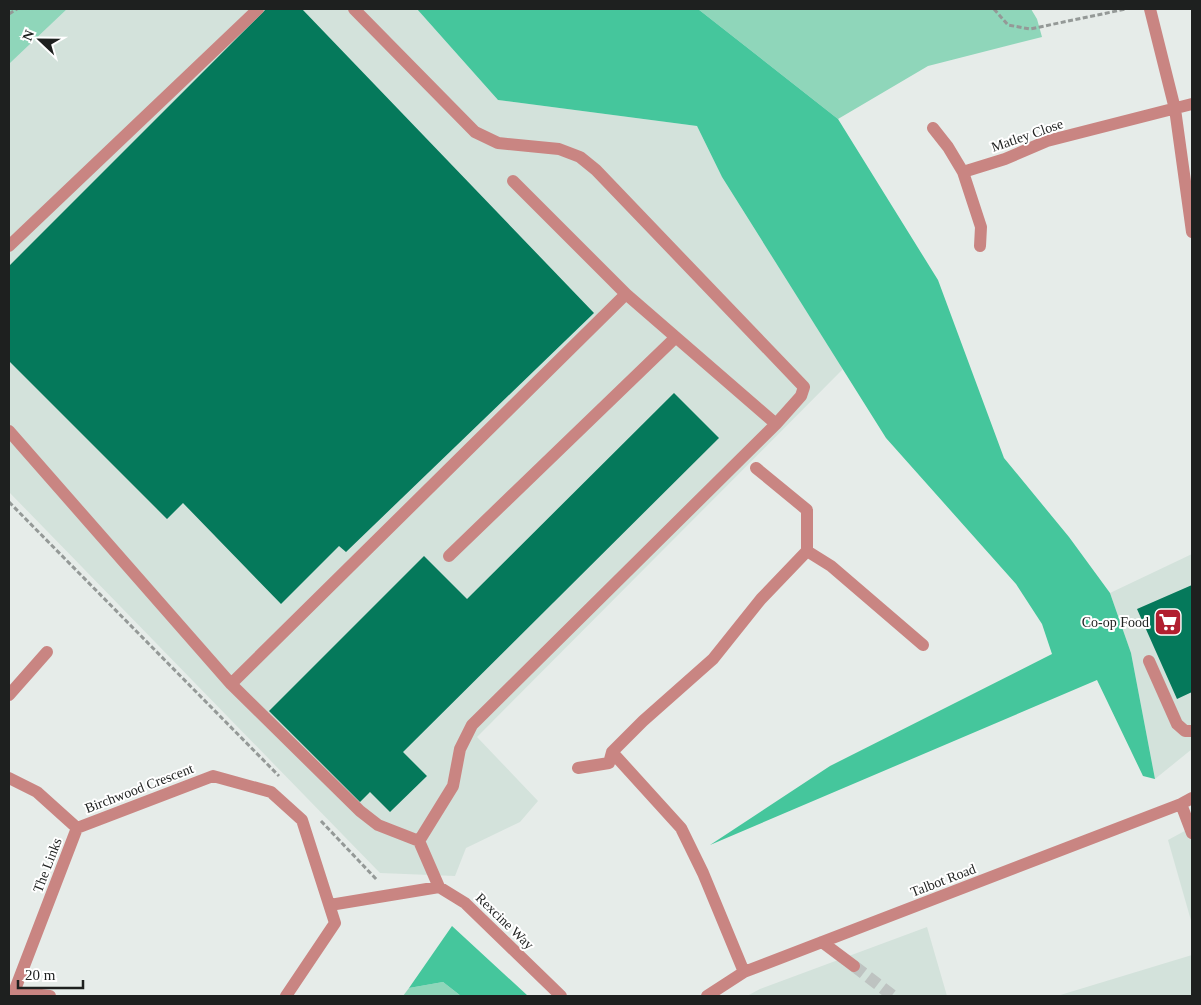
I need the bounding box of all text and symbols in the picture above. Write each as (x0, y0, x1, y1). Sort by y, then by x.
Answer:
north arrow (15, 15, 65, 65)
text: N (20, 28, 37, 43)
street label: Matley Close (989, 116, 1065, 155)
supermarket icon: Co-op Food (1153, 607, 1183, 637)
place label: Co-op Food (1082, 615, 1149, 630)
street label: Birchwood Crescent (83, 761, 196, 816)
street label: The Links (30, 836, 65, 895)
street label: Talbot Road (908, 861, 978, 900)
street label: Rexcine Way (473, 890, 537, 953)
scale bar (18, 958, 82, 990)
text: 20 m (25, 967, 56, 983)

